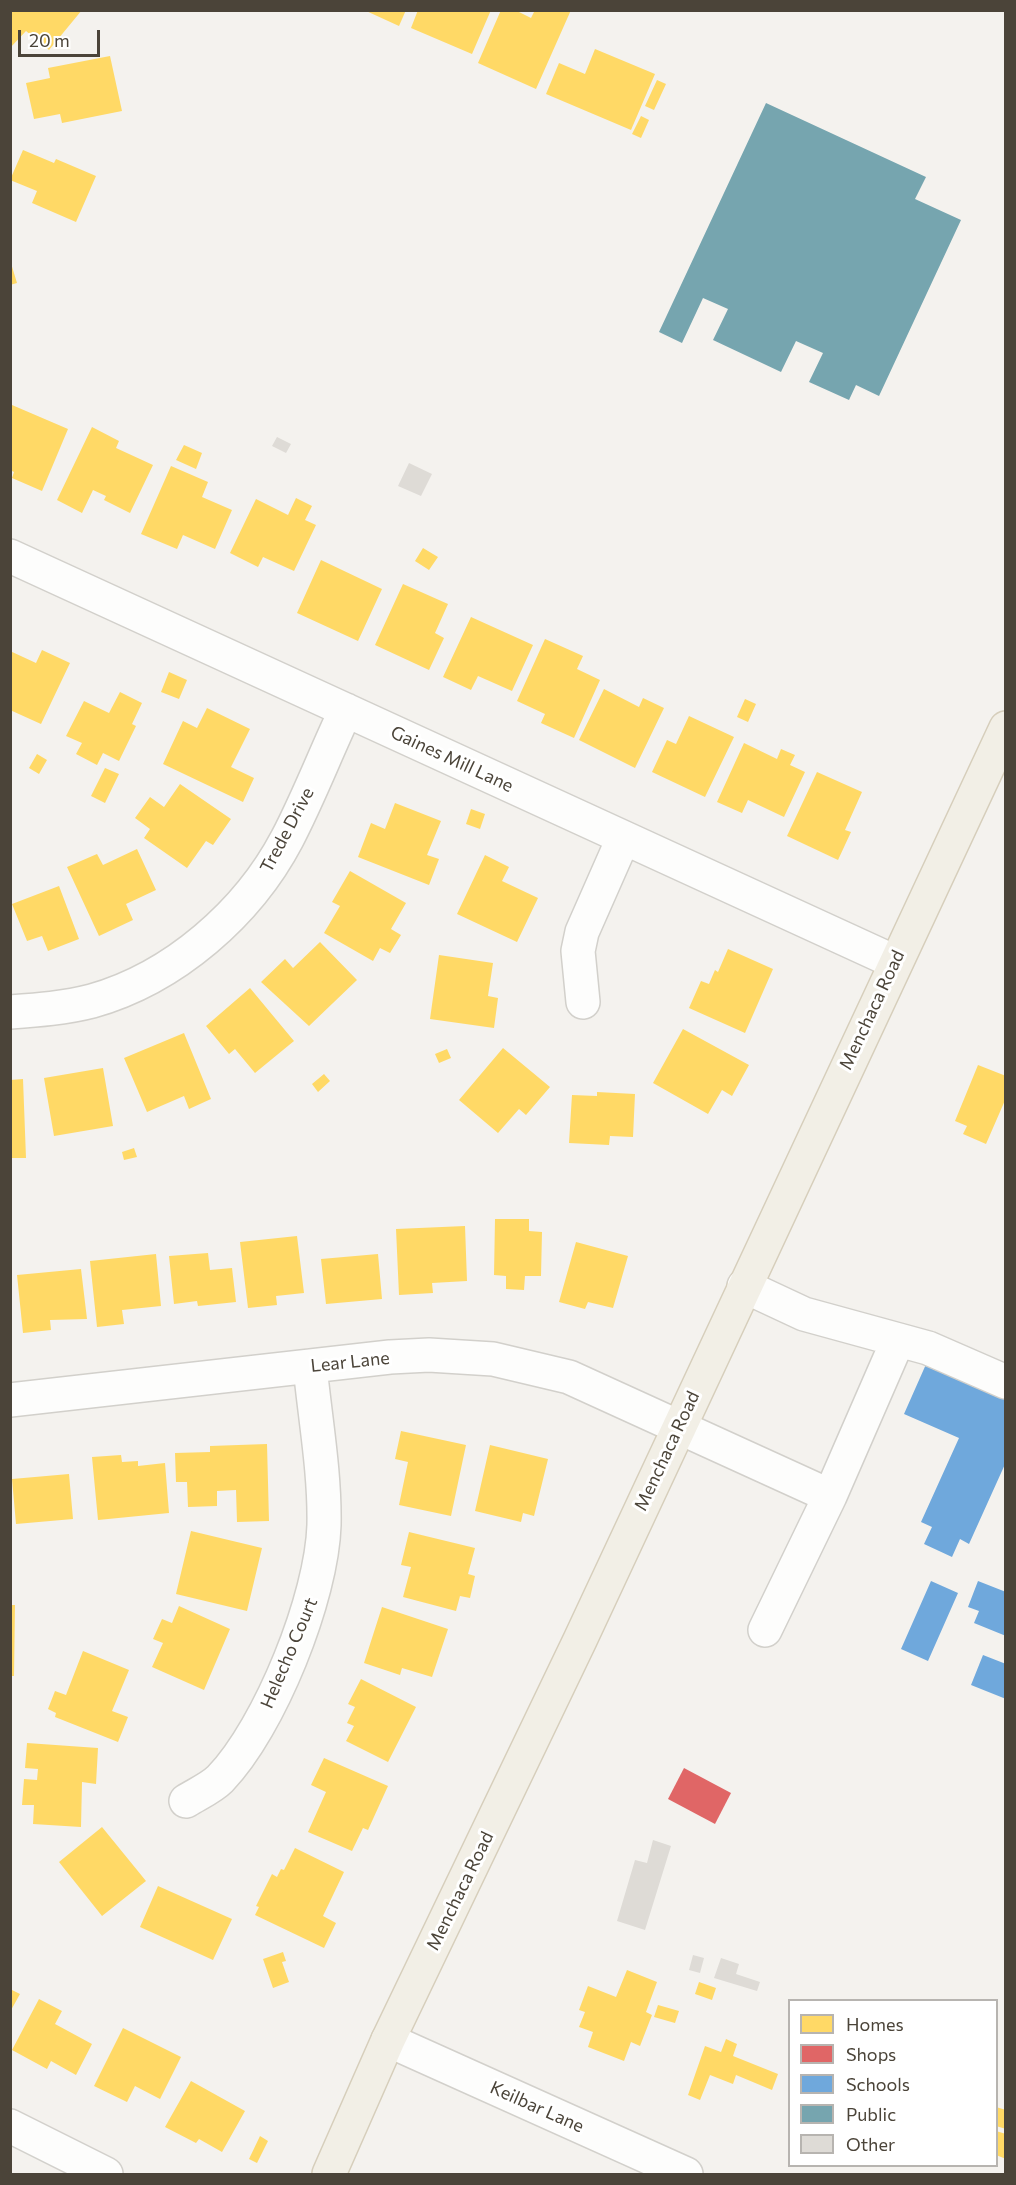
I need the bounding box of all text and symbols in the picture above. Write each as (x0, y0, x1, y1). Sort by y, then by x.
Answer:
scale bar (21, 18, 104, 56)
text: 20 m (29, 29, 70, 51)
street label: Gaines Mill Lane (387, 721, 517, 797)
street label: Trede Drive (256, 784, 318, 876)
street label: Menchaca Road (835, 947, 909, 1073)
street label: Lear Lane (309, 1347, 391, 1377)
street label: Menchaca Road (630, 1388, 704, 1514)
street label: Helecho Court (256, 1594, 322, 1712)
street label: Menchaca Road (422, 1828, 498, 1954)
legend (788, 1999, 998, 2167)
text: Homes (846, 2013, 904, 2035)
text: Shops (846, 2043, 896, 2065)
text: Schools (846, 2073, 910, 2095)
street label: Keilbar Lane (487, 2077, 587, 2137)
text: Public (846, 2103, 896, 2125)
text: Other (846, 2133, 895, 2155)

